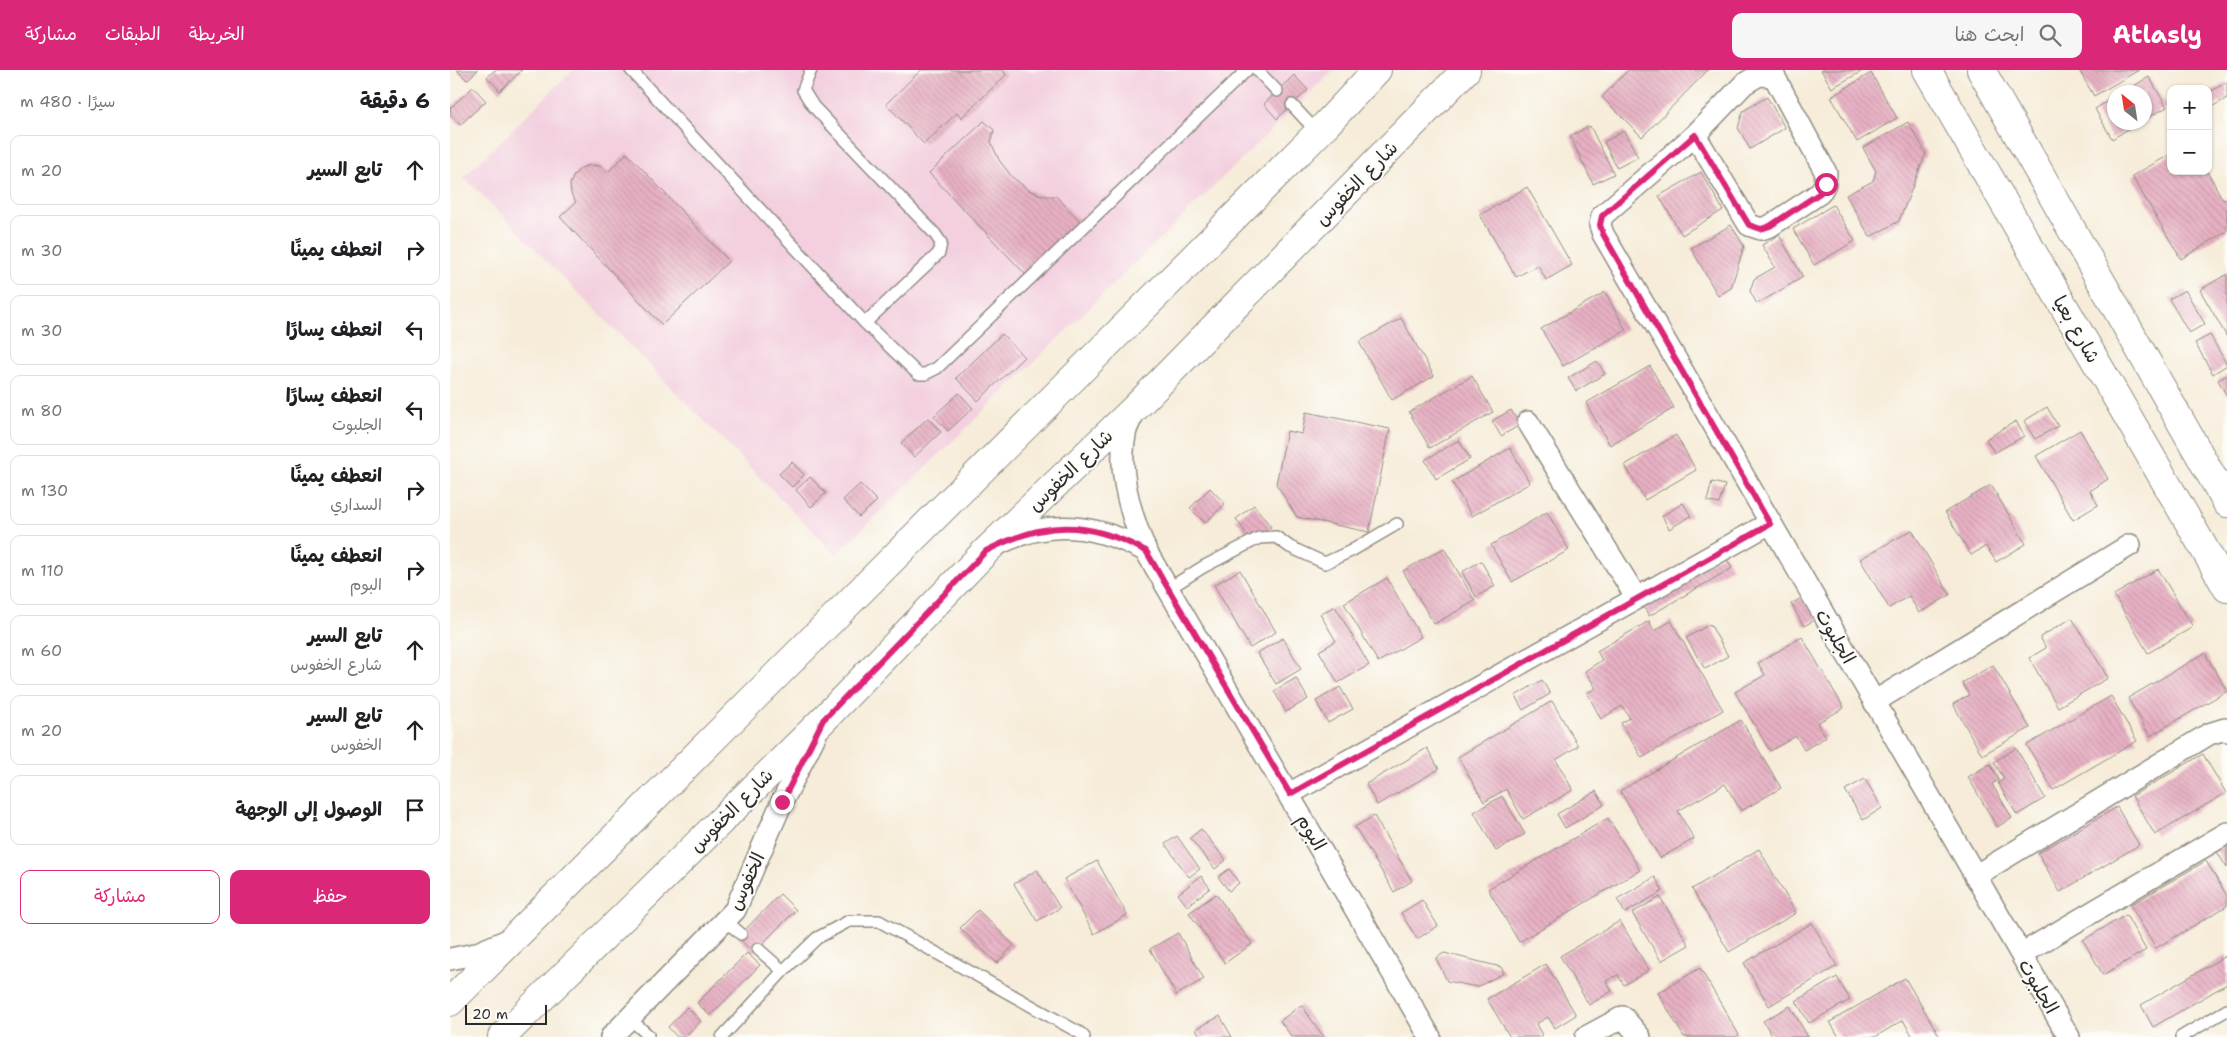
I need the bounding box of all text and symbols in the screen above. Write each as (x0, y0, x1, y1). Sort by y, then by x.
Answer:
search box (1732, 13, 2082, 58)
text: Atlasly (2112, 19, 2202, 51)
icon: search (2036, 21, 2064, 49)
text: مشاركة (25, 22, 77, 46)
text: الطبقات (105, 22, 161, 46)
text: الخريطة (189, 22, 245, 46)
text: ابحث هنا (1954, 22, 2024, 47)
north arrow (2107, 85, 2152, 130)
map controls (2167, 85, 2212, 175)
button: + (2167, 85, 2212, 130)
text: 6 دقيقة (360, 87, 430, 115)
text: سيرًا · 480 m (20, 91, 115, 112)
button: − (2167, 130, 2212, 175)
street label: شارع الخفوس (1310, 136, 1404, 232)
icon: ahead (401, 156, 429, 184)
text: تابع السير (308, 157, 382, 182)
text: 20 m (21, 160, 62, 181)
route start (1815, 173, 1838, 196)
icon: right (401, 236, 429, 264)
text: انعطف يمينًا (291, 237, 382, 262)
text: 30 m (21, 240, 62, 261)
street label: شارع بعيا (2046, 291, 2106, 368)
icon: left (401, 316, 429, 344)
text: انعطف يسارًا (286, 317, 382, 342)
text: 30 m (21, 320, 62, 341)
text: انعطف يسارًا (286, 383, 382, 408)
icon: left (401, 396, 429, 424)
text: 80 m (21, 400, 62, 421)
text: الجلبوت (332, 414, 382, 435)
street label: شارع الخفوس (1023, 424, 1119, 518)
text: انعطف يمينًا (291, 463, 382, 488)
icon: right (401, 476, 429, 504)
text: 130 m (21, 480, 68, 501)
text: السداري (330, 494, 382, 515)
text: انعطف يمينًا (291, 543, 382, 568)
icon: right (401, 556, 429, 584)
text: 110 m (21, 560, 64, 581)
text: البوم (350, 574, 382, 595)
street label: الجلبوت (1810, 604, 1861, 668)
text: تابع السير (308, 623, 382, 648)
icon: ahead (401, 636, 429, 664)
text: 60 m (21, 640, 62, 661)
text: شارع الخفوس (290, 654, 382, 675)
text: تابع السير (308, 703, 382, 728)
icon: ahead (401, 716, 429, 744)
text: 20 m (21, 720, 62, 741)
text: الخفوس (330, 734, 382, 755)
street label: شارع الخفوس (684, 763, 779, 858)
route end (771, 791, 794, 814)
icon: arrive (401, 796, 429, 824)
text: الوصول إلى الوجهة (235, 797, 382, 822)
street label: البوم (1289, 809, 1332, 856)
street label: الخفوس (722, 848, 771, 914)
button: مشاركة (20, 870, 220, 924)
button: حفظ (230, 870, 430, 924)
street label: الجلبوت (2013, 954, 2064, 1018)
scale bar (465, 1002, 548, 1025)
text: 20 m (472, 1005, 508, 1023)

